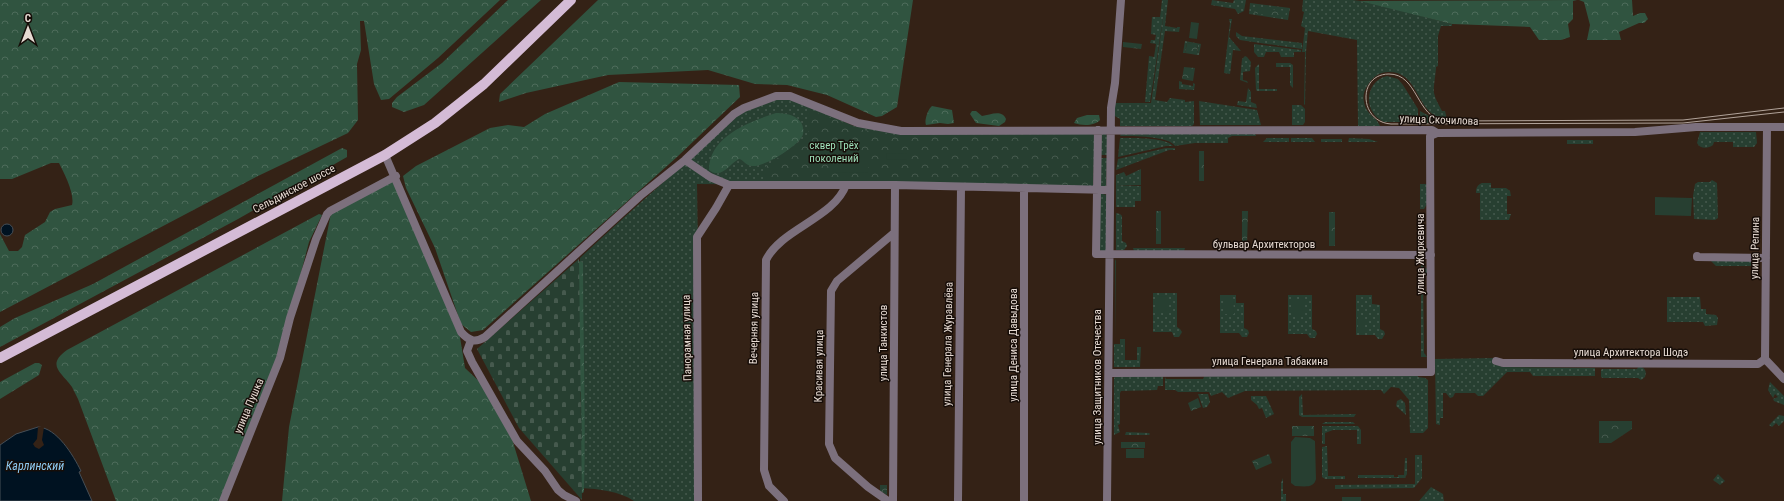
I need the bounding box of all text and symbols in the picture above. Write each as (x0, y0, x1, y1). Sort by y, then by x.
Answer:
north arrow (8, 8, 48, 48)
text: С (25, 12, 31, 25)
street label: улица Скочилова (1399, 112, 1479, 128)
park label: сквер Трёх поколений (809, 139, 859, 165)
street label: Сельдинское шоссе (251, 162, 337, 216)
street label: улица Жиркевича (1414, 214, 1427, 294)
street label: улица Репина (1748, 217, 1762, 279)
street label: бульвар Архитекторов (1213, 238, 1315, 251)
street label: улица Генерала Журавлёва (940, 282, 956, 406)
street label: улица Дениса Давыдова (1007, 288, 1020, 402)
street label: Вечерняя улица (747, 292, 761, 364)
street label: Панорамная улица (680, 295, 694, 381)
street label: улица Танкистов (877, 305, 890, 381)
street label: улица Защитников Отечества (1091, 309, 1104, 445)
street label: Красивая улица (812, 330, 826, 402)
street label: улица Архитектора Шодэ (1574, 346, 1688, 359)
street label: улица Генерала Табакина (1212, 355, 1328, 368)
street label: улица Пушка (232, 376, 266, 436)
water label: Карлинский (6, 459, 64, 473)

